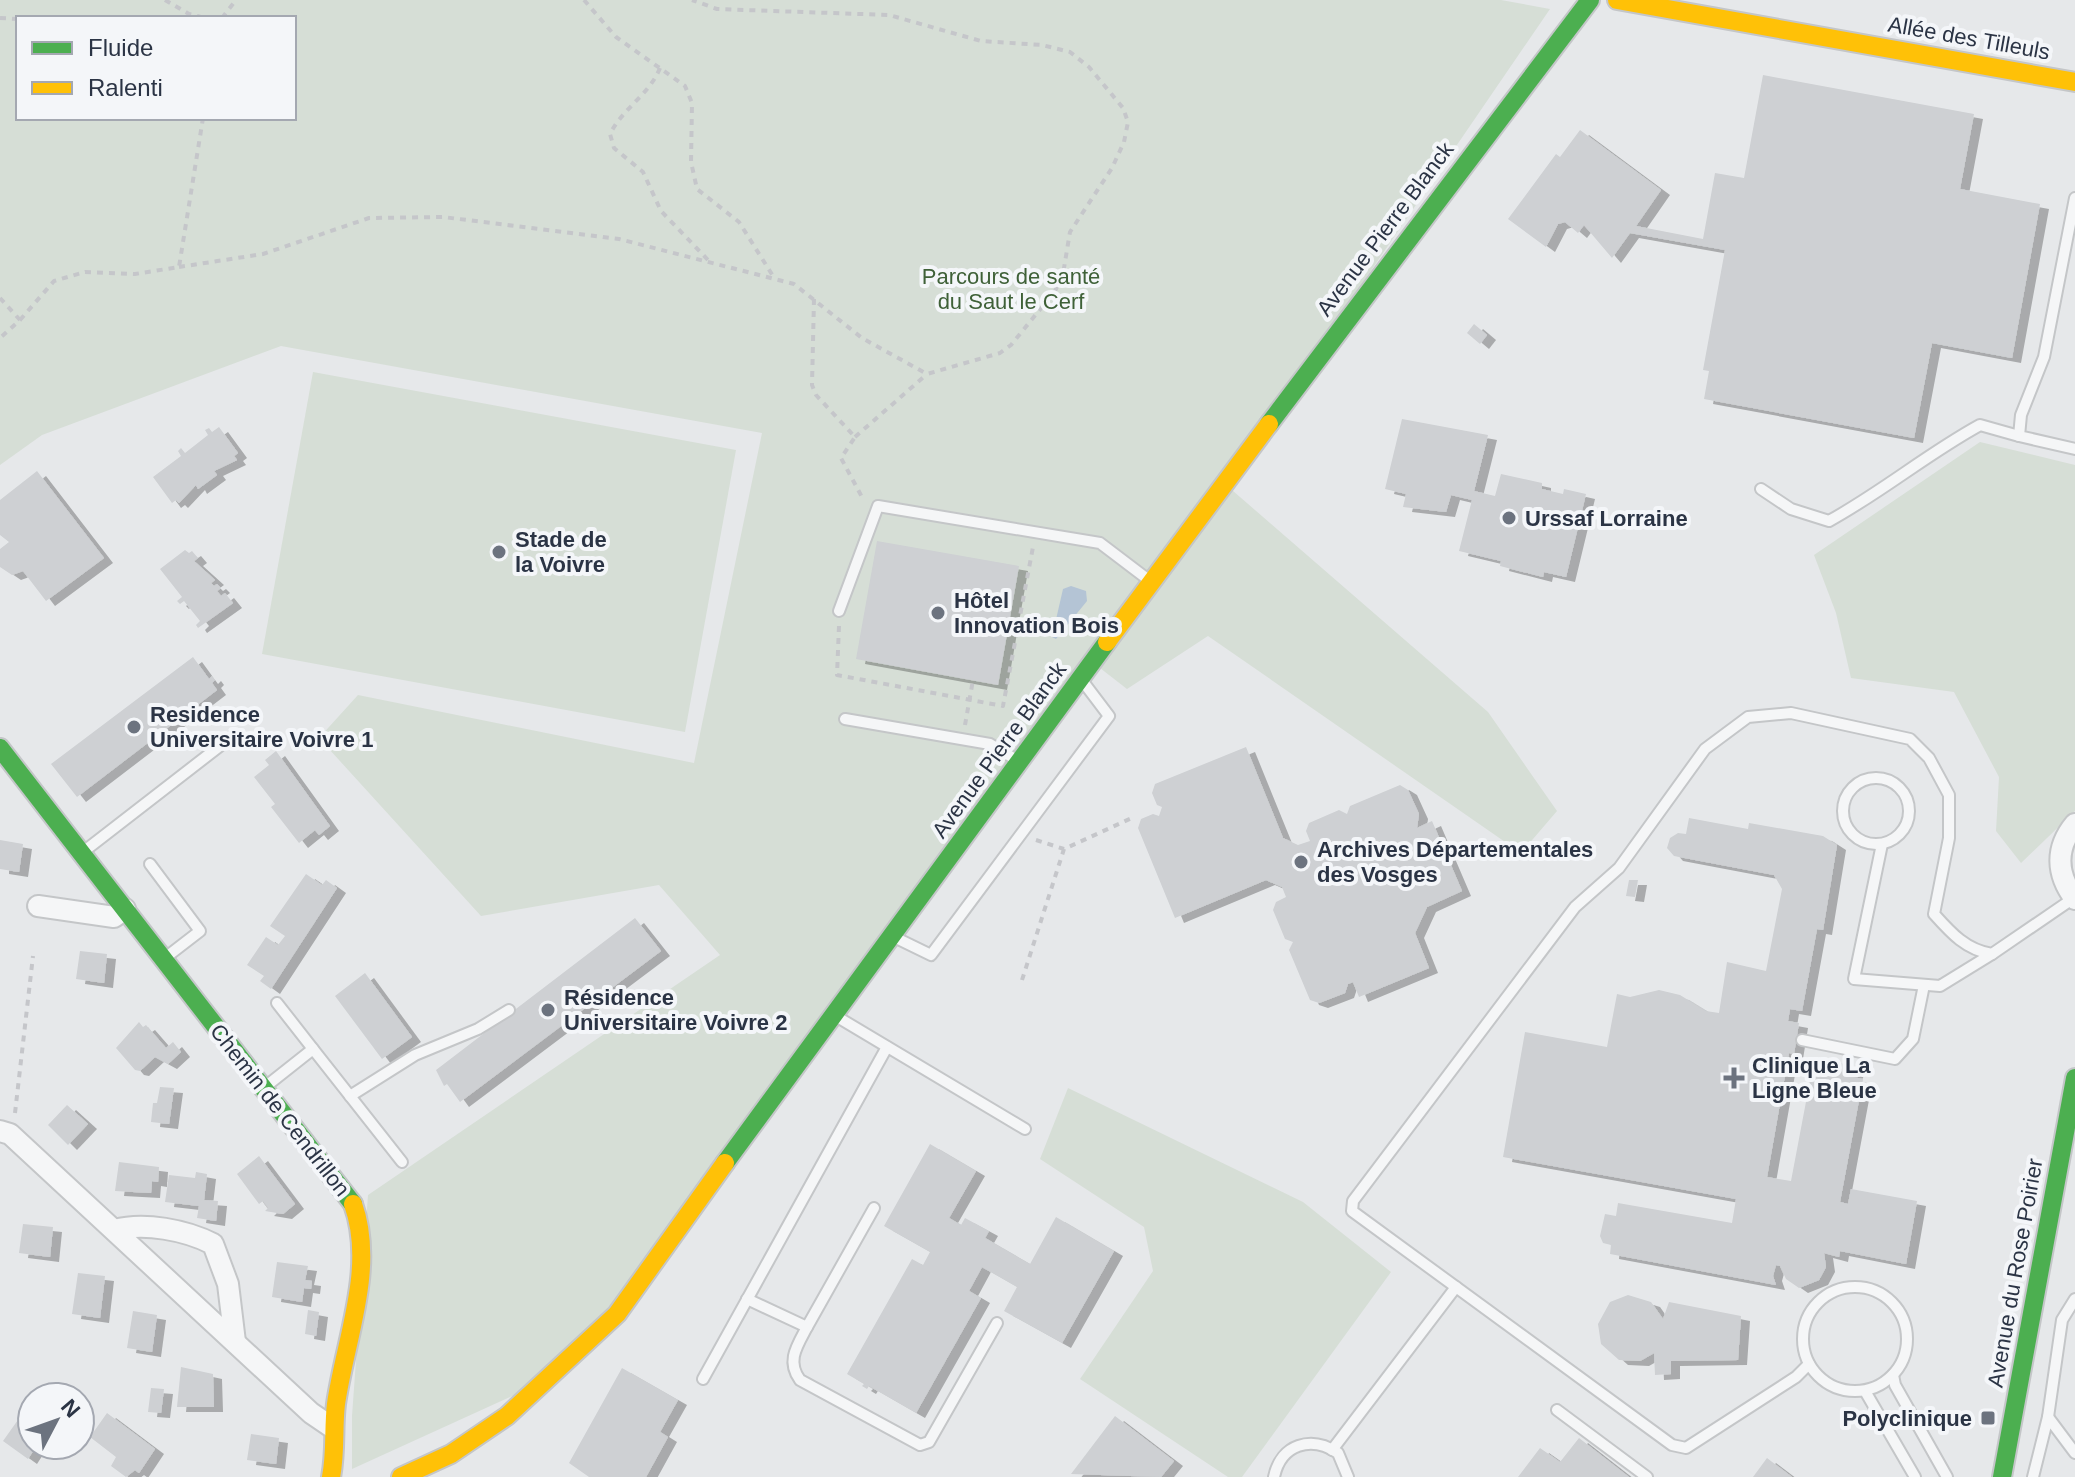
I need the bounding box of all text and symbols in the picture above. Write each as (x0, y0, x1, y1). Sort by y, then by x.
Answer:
street label: Allée des Tilleuls (1886, 11, 2052, 65)
legend (16, 16, 296, 120)
text: Fluide (88, 34, 153, 61)
text: Ralenti (88, 74, 163, 101)
street label: Avenue Pierre Blanck (1311, 136, 1459, 321)
park label: Parcours de santé du Saut le Cerf (922, 264, 1100, 314)
place label: Urssaf Lorraine (1525, 506, 1688, 531)
marker: Urssaf Lorraine (1500, 509, 1518, 527)
place label: Stade de la Voivre (515, 527, 607, 577)
marker: Stade de la Voivre (490, 543, 508, 561)
place label: Hôtel Innovation Bois (954, 588, 1119, 638)
marker: Hôtel Innovation Bois (929, 604, 947, 622)
street label: Avenue Pierre Blanck (927, 656, 1072, 843)
place label: Residence Universitaire Voivre 1 (150, 702, 373, 752)
marker: Residence Universitaire Voivre 1 (125, 718, 143, 736)
place label: Archives Départementales des Vosges (1317, 837, 1593, 887)
marker: Archives Départementales des Vosges (1292, 853, 1310, 871)
place label: Résidence Universitaire Voivre 2 (564, 985, 787, 1035)
marker: Résidence Universitaire Voivre 2 (539, 1001, 557, 1019)
street label: Chemin de Cendrillon (205, 1019, 355, 1201)
place label: Clinique La Ligne Bleue (1752, 1053, 1877, 1103)
marker: Clinique La Ligne Bleue (1723, 1067, 1745, 1089)
street label: Avenue du Rose Poirier (1983, 1157, 2047, 1389)
north arrow (16, 1381, 96, 1461)
text: N (56, 1394, 85, 1422)
place label: Polyclinique (1842, 1406, 1972, 1431)
marker: Polyclinique (1979, 1409, 1997, 1427)

